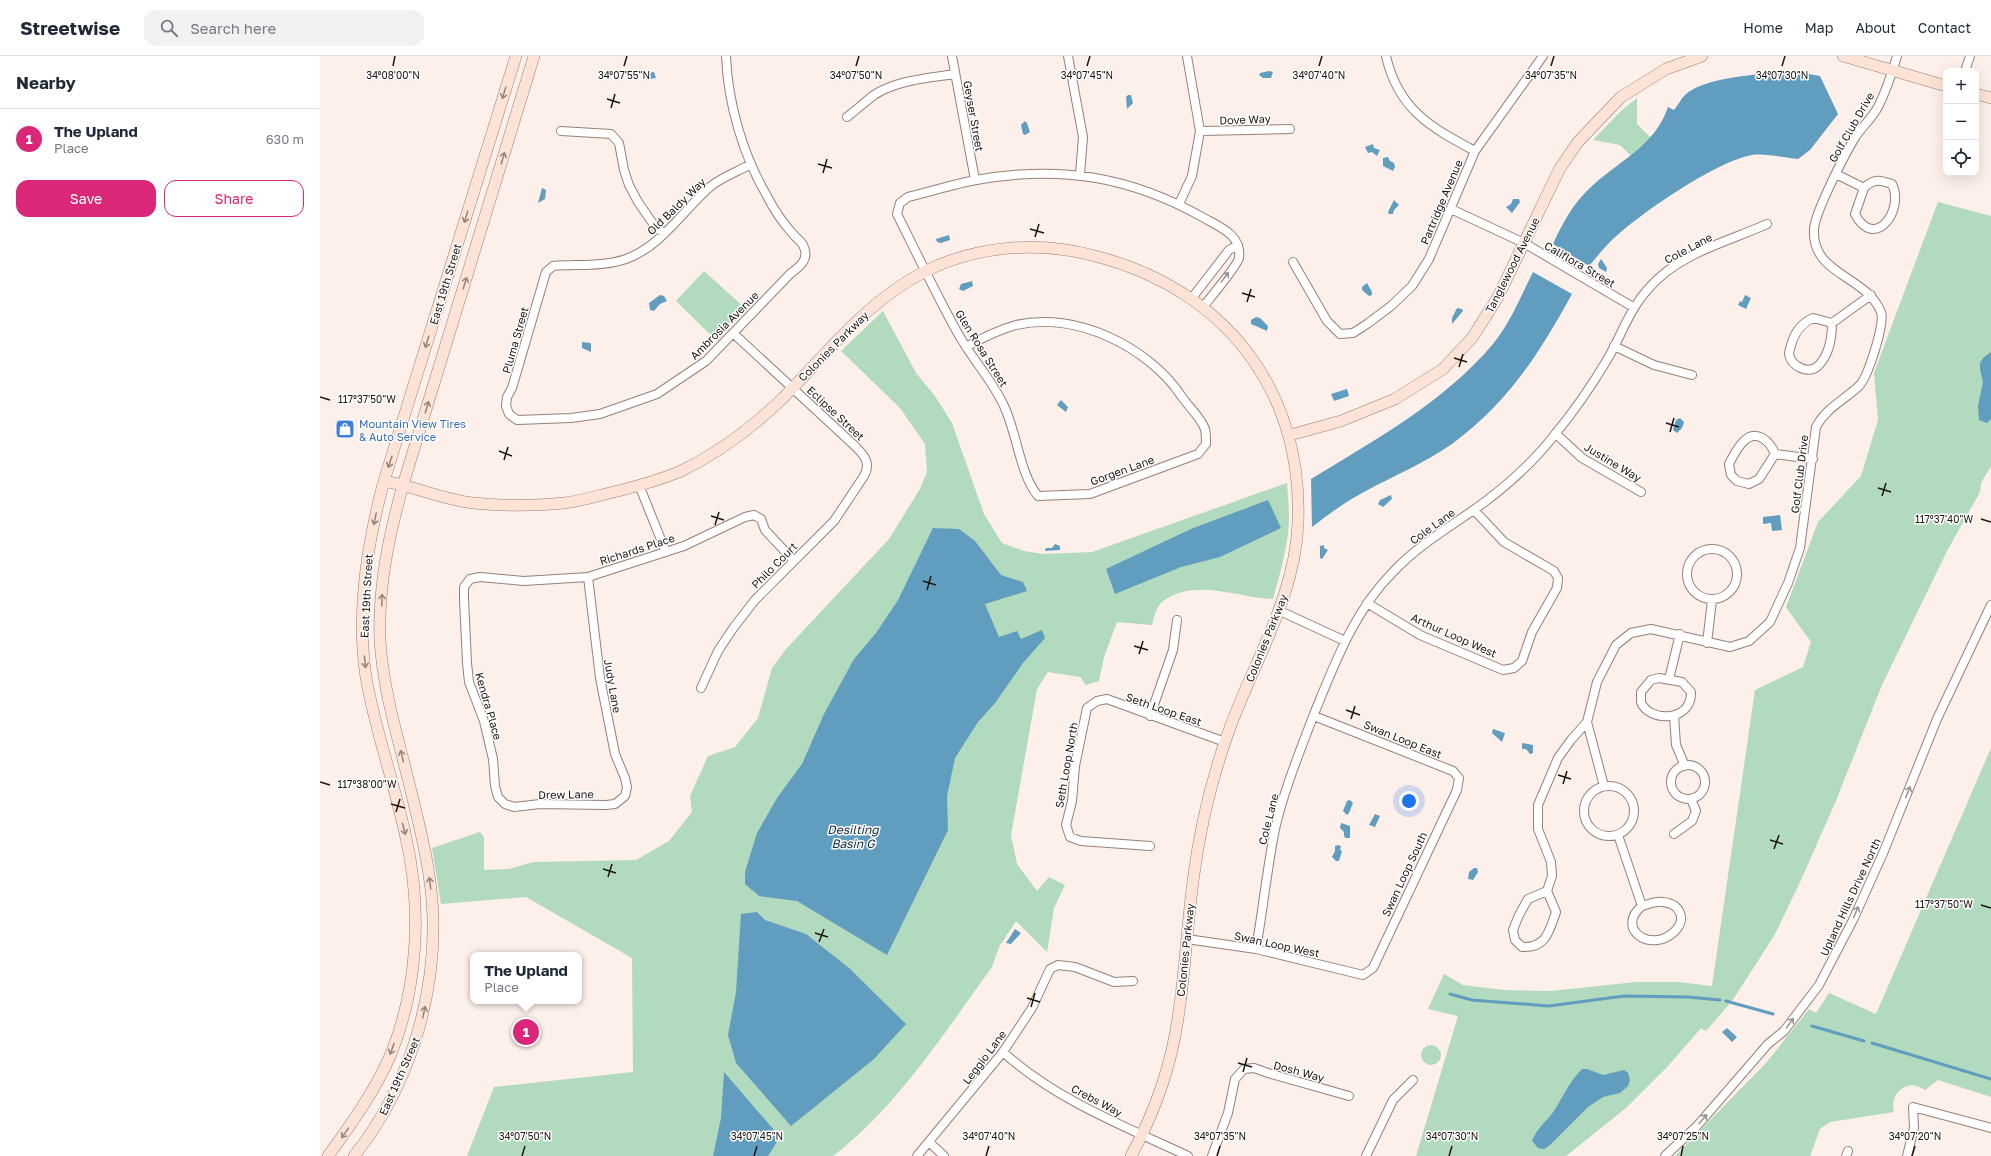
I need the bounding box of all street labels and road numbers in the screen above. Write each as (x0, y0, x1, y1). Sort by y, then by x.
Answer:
street label: Geyser Street (961, 79, 987, 153)
street label: Golf Club Drive (1826, 90, 1876, 164)
street label: Dove Way (1219, 112, 1271, 126)
street label: Partridge Avenue (1417, 158, 1465, 246)
street label: Old Baldy Way (644, 175, 708, 237)
street label: Tanglewood Avenue (1482, 215, 1542, 315)
street label: Cole Lane (1662, 230, 1714, 266)
street label: Califlora Street (1542, 238, 1618, 290)
street label: East 19th Street (426, 242, 464, 326)
street label: Ambrosia Avenue (687, 288, 761, 362)
street label: Pluma Street (499, 305, 531, 375)
street label: Glen Rosa Street (953, 307, 1011, 389)
street label: Colonies Parkway (795, 308, 871, 384)
street label: Eclipse Street (805, 383, 867, 443)
street label: Golf Club Drive (1788, 434, 1810, 514)
street label: Justine Way (1582, 440, 1644, 484)
street label: Gorgen Lane (1088, 452, 1156, 488)
street label: Cole Lane (1407, 505, 1457, 547)
street label: Richards Place (598, 531, 676, 567)
street label: Philo Court (748, 539, 800, 591)
street label: East 19th Street (357, 554, 375, 638)
street label: Colonies Parkway (1242, 592, 1290, 684)
street label: Arthur Loop West (1409, 610, 1499, 660)
street label: Judy Lane (602, 658, 624, 714)
street label: Kendra Place (473, 671, 505, 741)
street label: Seth Loop East (1124, 690, 1204, 728)
street label: Swan Loop East (1362, 717, 1444, 761)
street label: Seth Loop North (1052, 721, 1080, 809)
street label: Drew Lane (538, 787, 594, 801)
street label: Cole Lane (1255, 792, 1281, 846)
street label: Swan Loop South (1379, 830, 1429, 918)
street label: Upland Hills Drive North (1817, 836, 1883, 958)
street label: Colonies Parkway (1174, 903, 1196, 997)
street label: Swan Loop West (1233, 929, 1321, 959)
street label: Leggio Lane (960, 1027, 1008, 1087)
street label: East 19th Street (376, 1035, 422, 1117)
street label: Dosh Way (1272, 1058, 1326, 1084)
street label: Crebs Way (1069, 1081, 1125, 1119)

